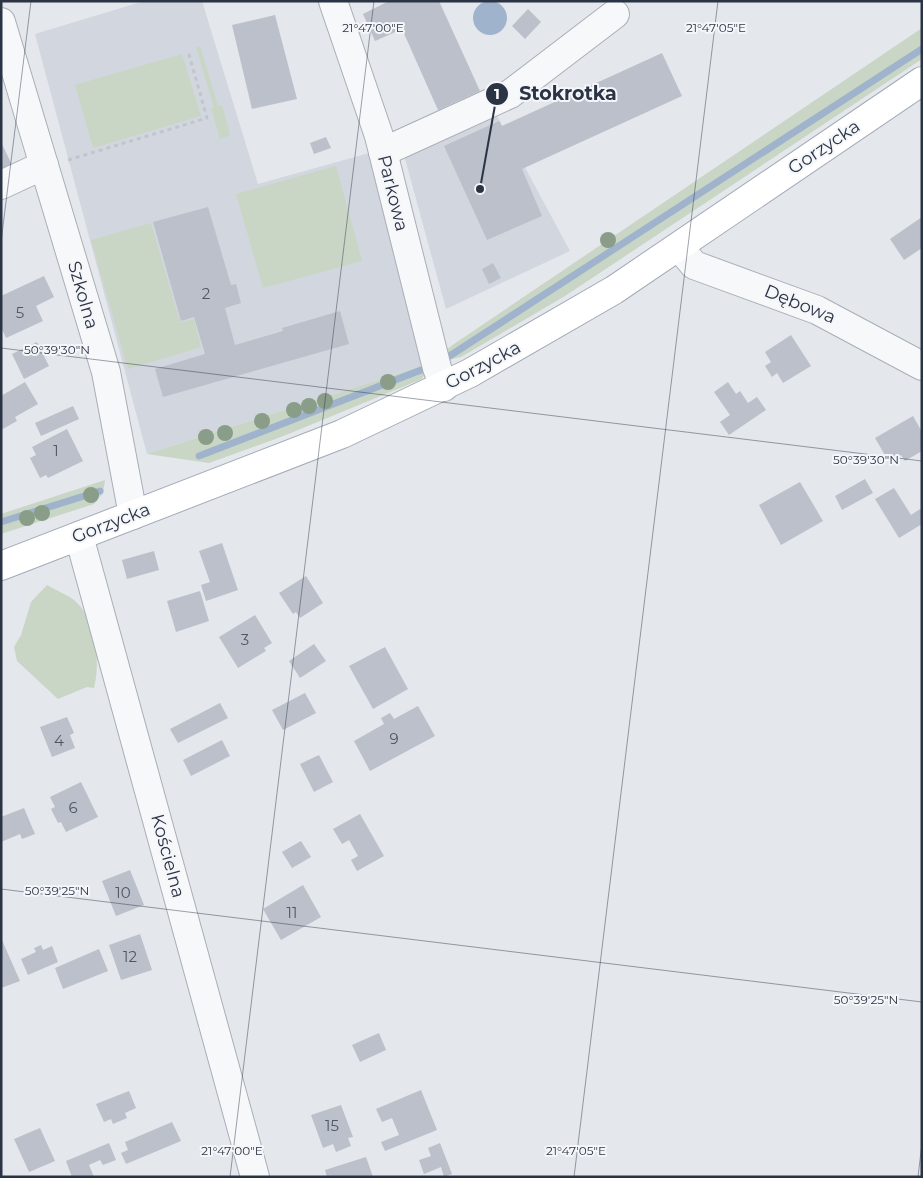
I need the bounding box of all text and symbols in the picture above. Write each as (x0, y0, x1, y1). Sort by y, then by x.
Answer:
text: 21°47'00"E (342, 20, 404, 35)
text: 21°47'05"E (686, 20, 746, 35)
callout: Stokrotka (484, 77, 627, 111)
text: Stokrotka (519, 82, 617, 105)
text: 1 (494, 84, 500, 103)
street label: Gorzycka (784, 115, 864, 179)
street label: Parkowa (373, 153, 413, 233)
street label: Szkolna (63, 259, 103, 331)
street label: Dębowa (761, 280, 839, 328)
house number: 2 (202, 284, 210, 303)
house number: 5 (16, 303, 24, 322)
street label: Gorzycka (442, 336, 524, 394)
text: 50°39'30"N (24, 342, 90, 357)
house number: 1 (53, 441, 59, 460)
text: 50°39'30"N (833, 452, 899, 467)
street label: Gorzycka (69, 498, 153, 548)
house number: 3 (241, 630, 249, 649)
house number: 9 (389, 729, 399, 748)
house number: 4 (54, 731, 64, 750)
house number: 6 (68, 798, 78, 817)
street label: Kościelna (146, 812, 190, 900)
text: 50°39'25"N (25, 883, 89, 898)
house number: 10 (115, 883, 131, 902)
house number: 11 (287, 903, 297, 922)
house number: 12 (123, 947, 137, 966)
text: 50°39'25"N (834, 992, 898, 1007)
house number: 15 (325, 1116, 339, 1135)
text: 21°47'00"E (201, 1143, 263, 1158)
text: 21°47'05"E (546, 1143, 606, 1158)

